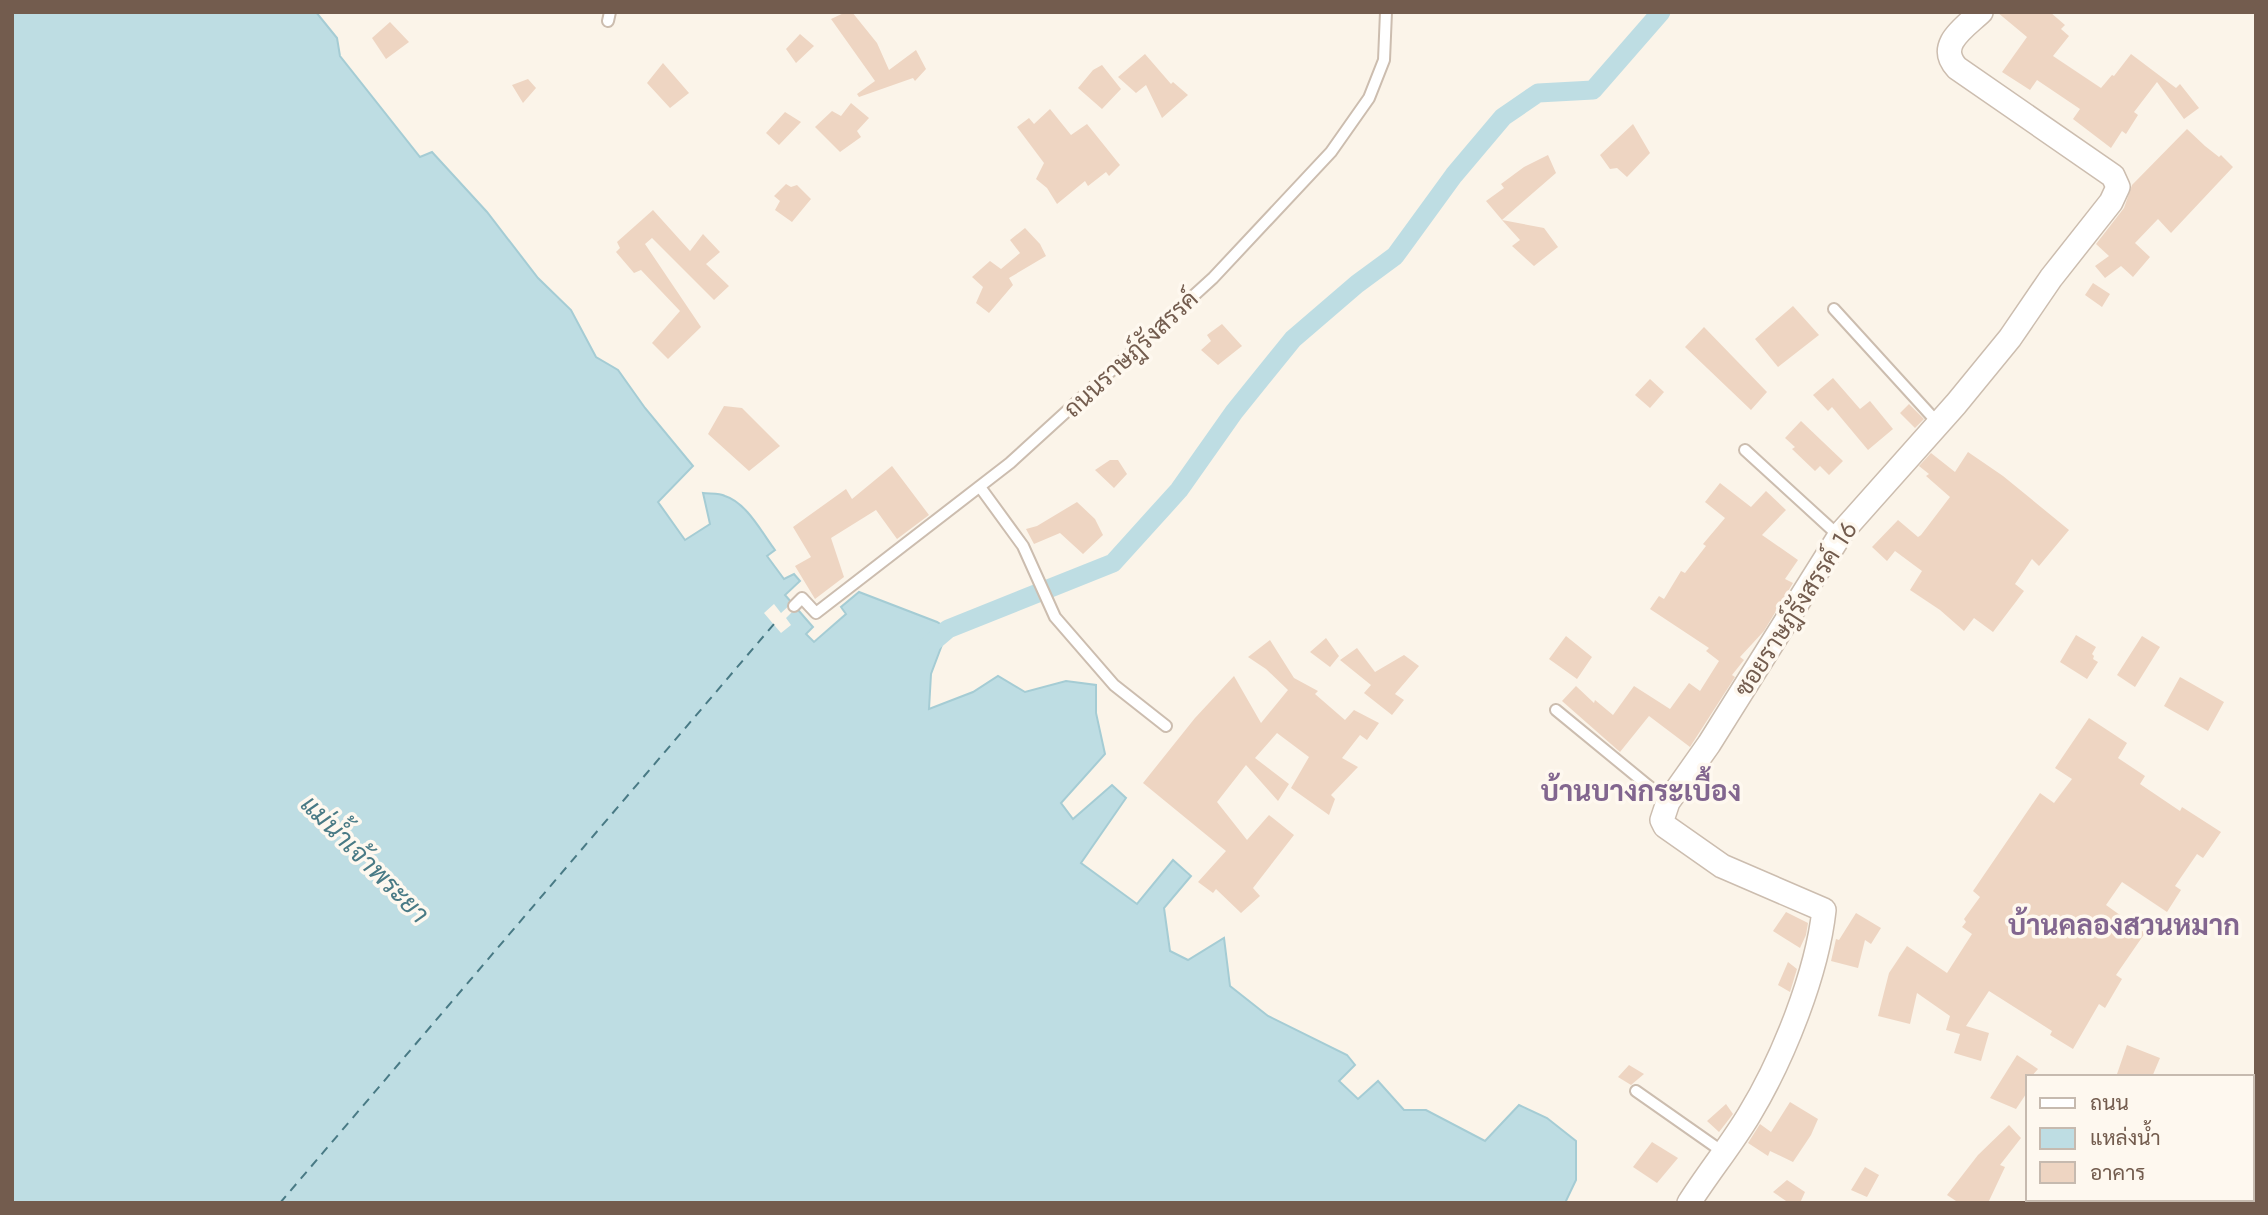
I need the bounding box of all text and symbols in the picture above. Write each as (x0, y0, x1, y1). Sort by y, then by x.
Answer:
street label: ถนนราษฎ์รังสรรค์ (1056, 282, 1206, 425)
street label: ซอยราษฎ์รังสรรค์ 16 (1726, 514, 1865, 703)
district label: บ้านบางกระเบื้อง (1541, 765, 1741, 812)
water label: แม่น้ำเจ้าพระยา (292, 785, 439, 932)
district label: บ้านคลองสวนหมาก (2008, 905, 2240, 946)
legend (2026, 1075, 2254, 1201)
text: ถนน (2090, 1088, 2129, 1118)
text: แหล่งน้ำ (2090, 1120, 2161, 1153)
text: อาคาร (2090, 1158, 2146, 1188)

